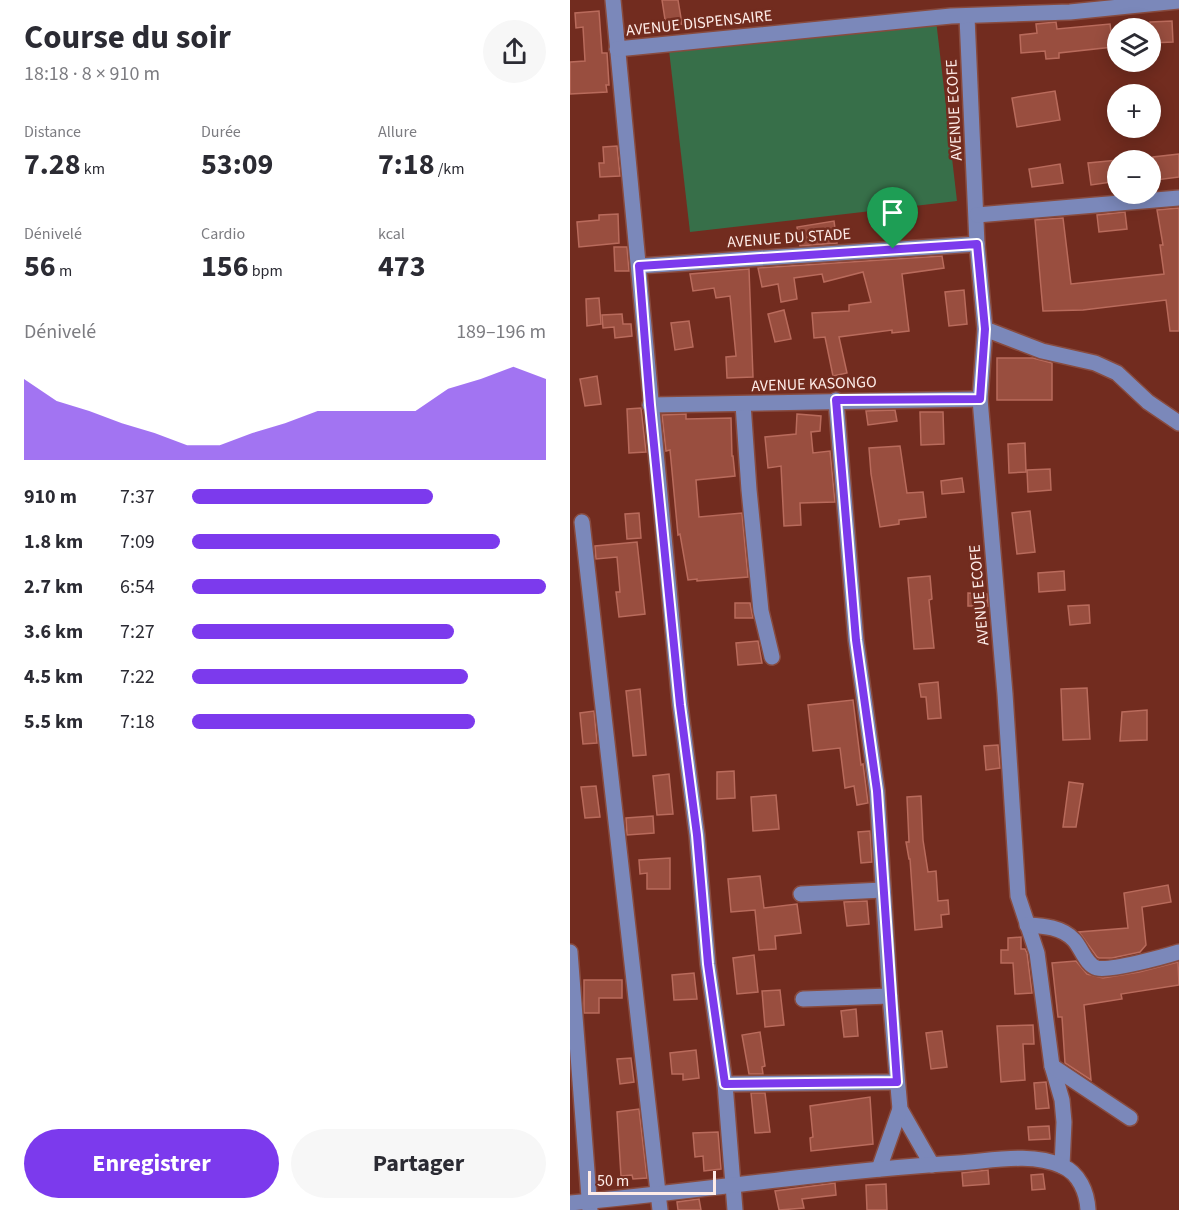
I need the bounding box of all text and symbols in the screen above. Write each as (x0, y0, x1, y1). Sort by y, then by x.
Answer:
street label: AVENUE DISPENSAIRE (625, 4, 773, 42)
text: Course du soir (24, 14, 231, 61)
map controls (1107, 18, 1161, 204)
button: layers (1107, 18, 1161, 72)
button: share (483, 20, 546, 83)
street label: AVENUE ECOFE (940, 59, 968, 161)
text: 18:18 · 8 × 910 m (24, 60, 160, 88)
button: + (1107, 84, 1161, 138)
text: Distance (24, 121, 81, 143)
text: Durée (201, 121, 241, 143)
text: Allure (378, 121, 417, 143)
text: 7.28 (24, 143, 81, 186)
text: 53:09 (201, 143, 273, 186)
text: 7:18 (378, 143, 435, 186)
button: − (1107, 150, 1161, 204)
text: km (81, 158, 105, 180)
text: /km (435, 158, 465, 180)
pin (867, 187, 918, 249)
icon: arrive (876, 196, 909, 229)
text: Dénivelé (24, 223, 82, 245)
text: Cardio (201, 223, 245, 245)
text: kcal (378, 223, 405, 245)
street label: AVENUE DU STADE (726, 223, 852, 253)
text: 56 (24, 245, 56, 288)
text: 156 (201, 245, 249, 288)
text: 473 (378, 245, 426, 288)
text: m (56, 260, 72, 282)
text: bpm (249, 260, 283, 282)
text: Dénivelé (24, 318, 96, 346)
text: 189–196 m (456, 318, 546, 346)
street label: AVENUE KASONGO (751, 371, 877, 397)
text: 910 m (24, 483, 77, 511)
text: 7:37 (120, 483, 155, 511)
text: 1.8 km (24, 528, 83, 556)
text: 7:09 (120, 528, 155, 556)
street label: AVENUE ECOFE (964, 543, 994, 647)
text: 2.7 km (24, 573, 83, 601)
text: 6:54 (120, 573, 155, 601)
text: 3.6 km (24, 618, 83, 646)
text: 7:27 (120, 618, 155, 646)
text: 4.5 km (24, 663, 83, 691)
text: 7:22 (120, 663, 155, 691)
text: 5.5 km (24, 708, 83, 736)
text: 7:18 (120, 708, 155, 736)
button: Enregistrer (24, 1129, 279, 1198)
button: Partager (291, 1129, 546, 1198)
scale bar (588, 1168, 716, 1196)
text: 50 m (597, 1170, 629, 1192)

